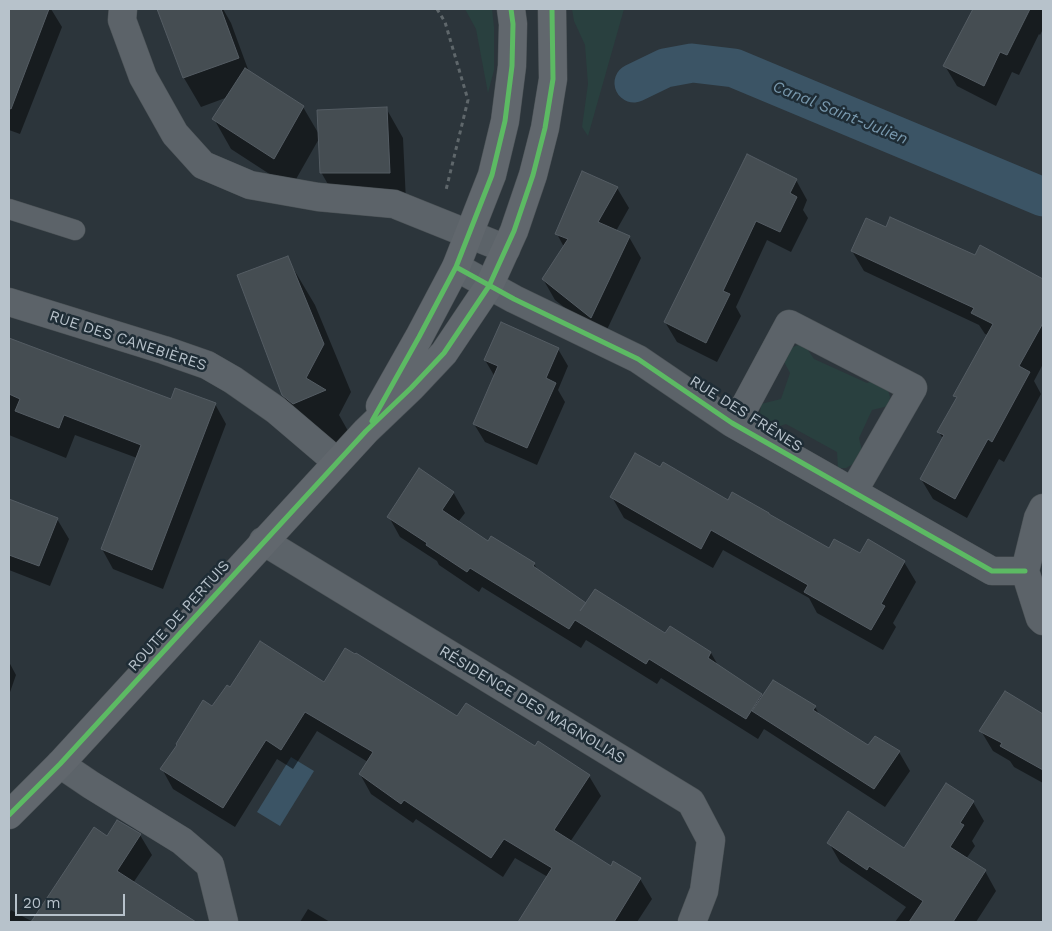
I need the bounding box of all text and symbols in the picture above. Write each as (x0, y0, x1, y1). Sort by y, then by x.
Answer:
water label: Canal Saint-Julien (770, 77, 910, 149)
street label: RUE DES CANEBIÈRES (47, 307, 209, 375)
street label: RUE DES FRÊNES (686, 372, 806, 456)
street label: ROUTE DE PERTUIS (124, 557, 234, 675)
street label: RÉSIDENCE DES MAGNOLIAS (436, 642, 628, 768)
scale bar (18, 884, 128, 916)
text: 20 m (23, 894, 61, 912)

